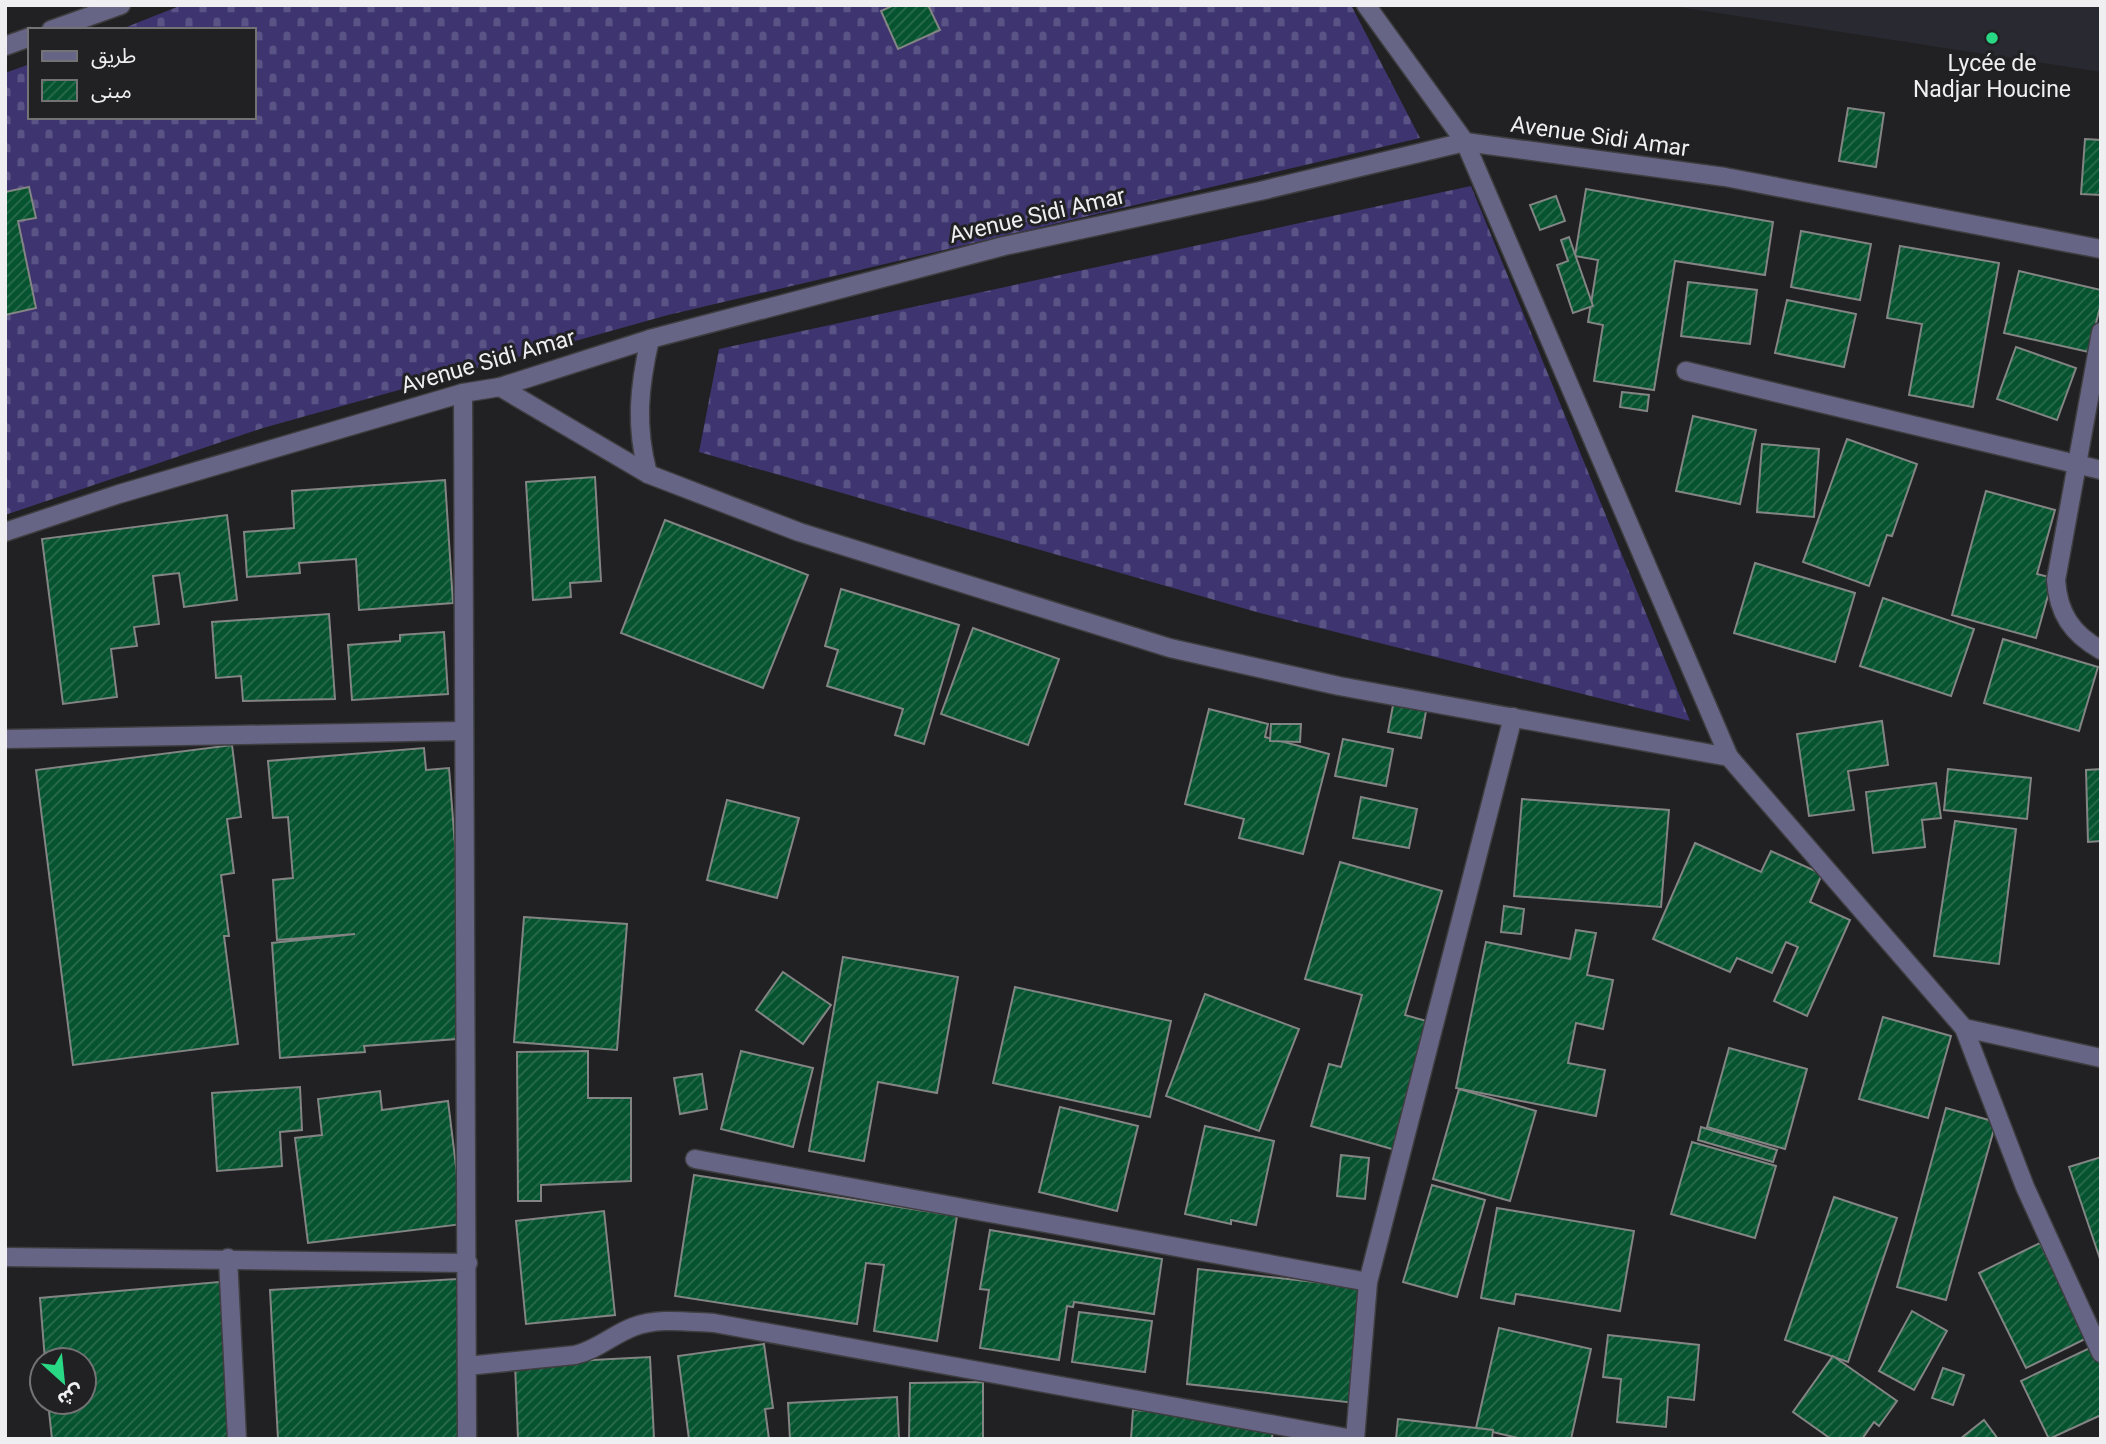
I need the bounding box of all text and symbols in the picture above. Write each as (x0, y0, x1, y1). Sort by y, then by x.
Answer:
legend (28, 28, 256, 119)
marker: Lycée de Nadjar Houcine (1984, 30, 2000, 46)
text: طريق (91, 44, 136, 69)
place label: Lycée de Nadjar Houcine (1913, 50, 2071, 103)
text: مبنى (91, 79, 132, 103)
street label: Avenue Sidi Amar (1509, 111, 1691, 162)
street label: Avenue Sidi Amar (946, 182, 1128, 249)
street label: Avenue Sidi Amar (398, 324, 579, 399)
north arrow (28, 1346, 98, 1416)
text: ش (54, 1380, 87, 1412)

